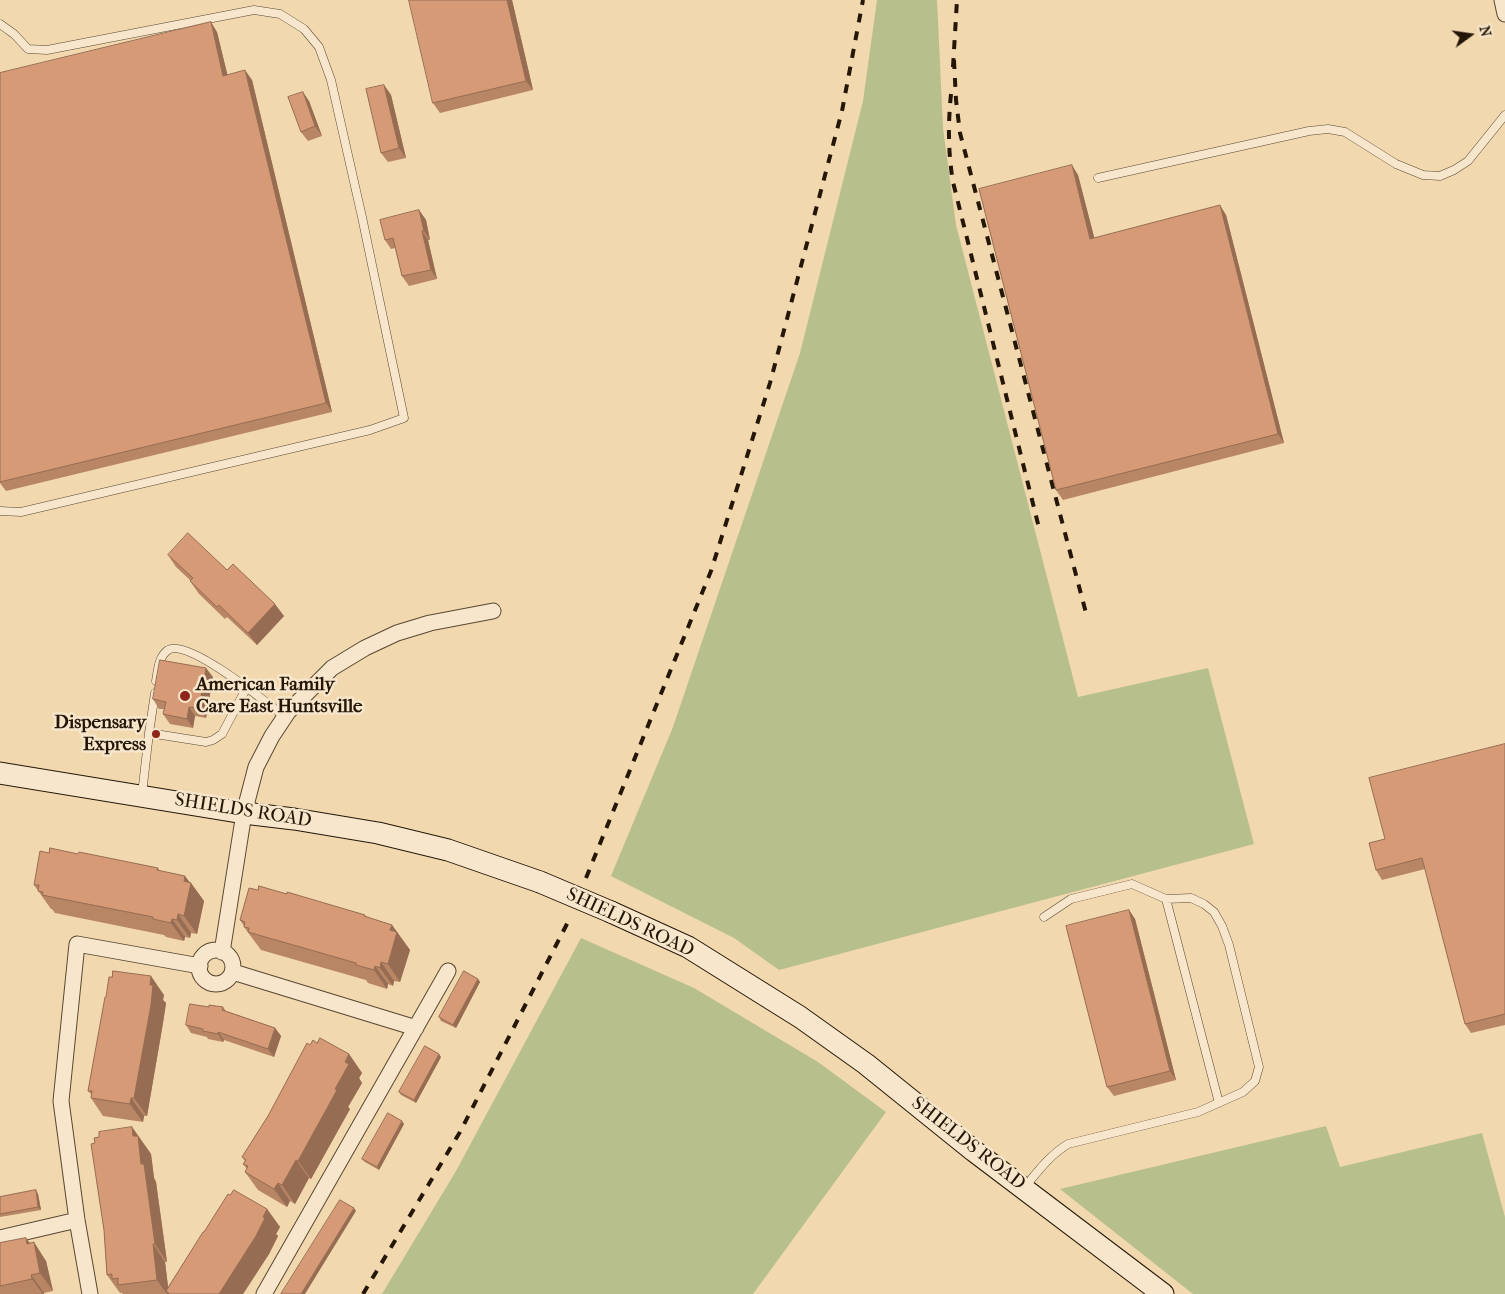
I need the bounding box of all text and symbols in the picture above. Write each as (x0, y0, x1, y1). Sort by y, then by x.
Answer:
north arrow (1445, 10, 1495, 60)
text: N (1476, 24, 1495, 38)
place label: American Family Care East Huntsville (196, 674, 362, 718)
marker: American Family Care East Huntsville (178, 689, 192, 703)
place label: Dispensary Express (54, 712, 146, 756)
marker: Dispensary Express (150, 728, 162, 740)
street label: SHIELDS ROAD (173, 789, 313, 833)
street label: SHIELDS ROAD (562, 883, 698, 963)
street label: SHIELDS ROAD (906, 1092, 1030, 1196)

